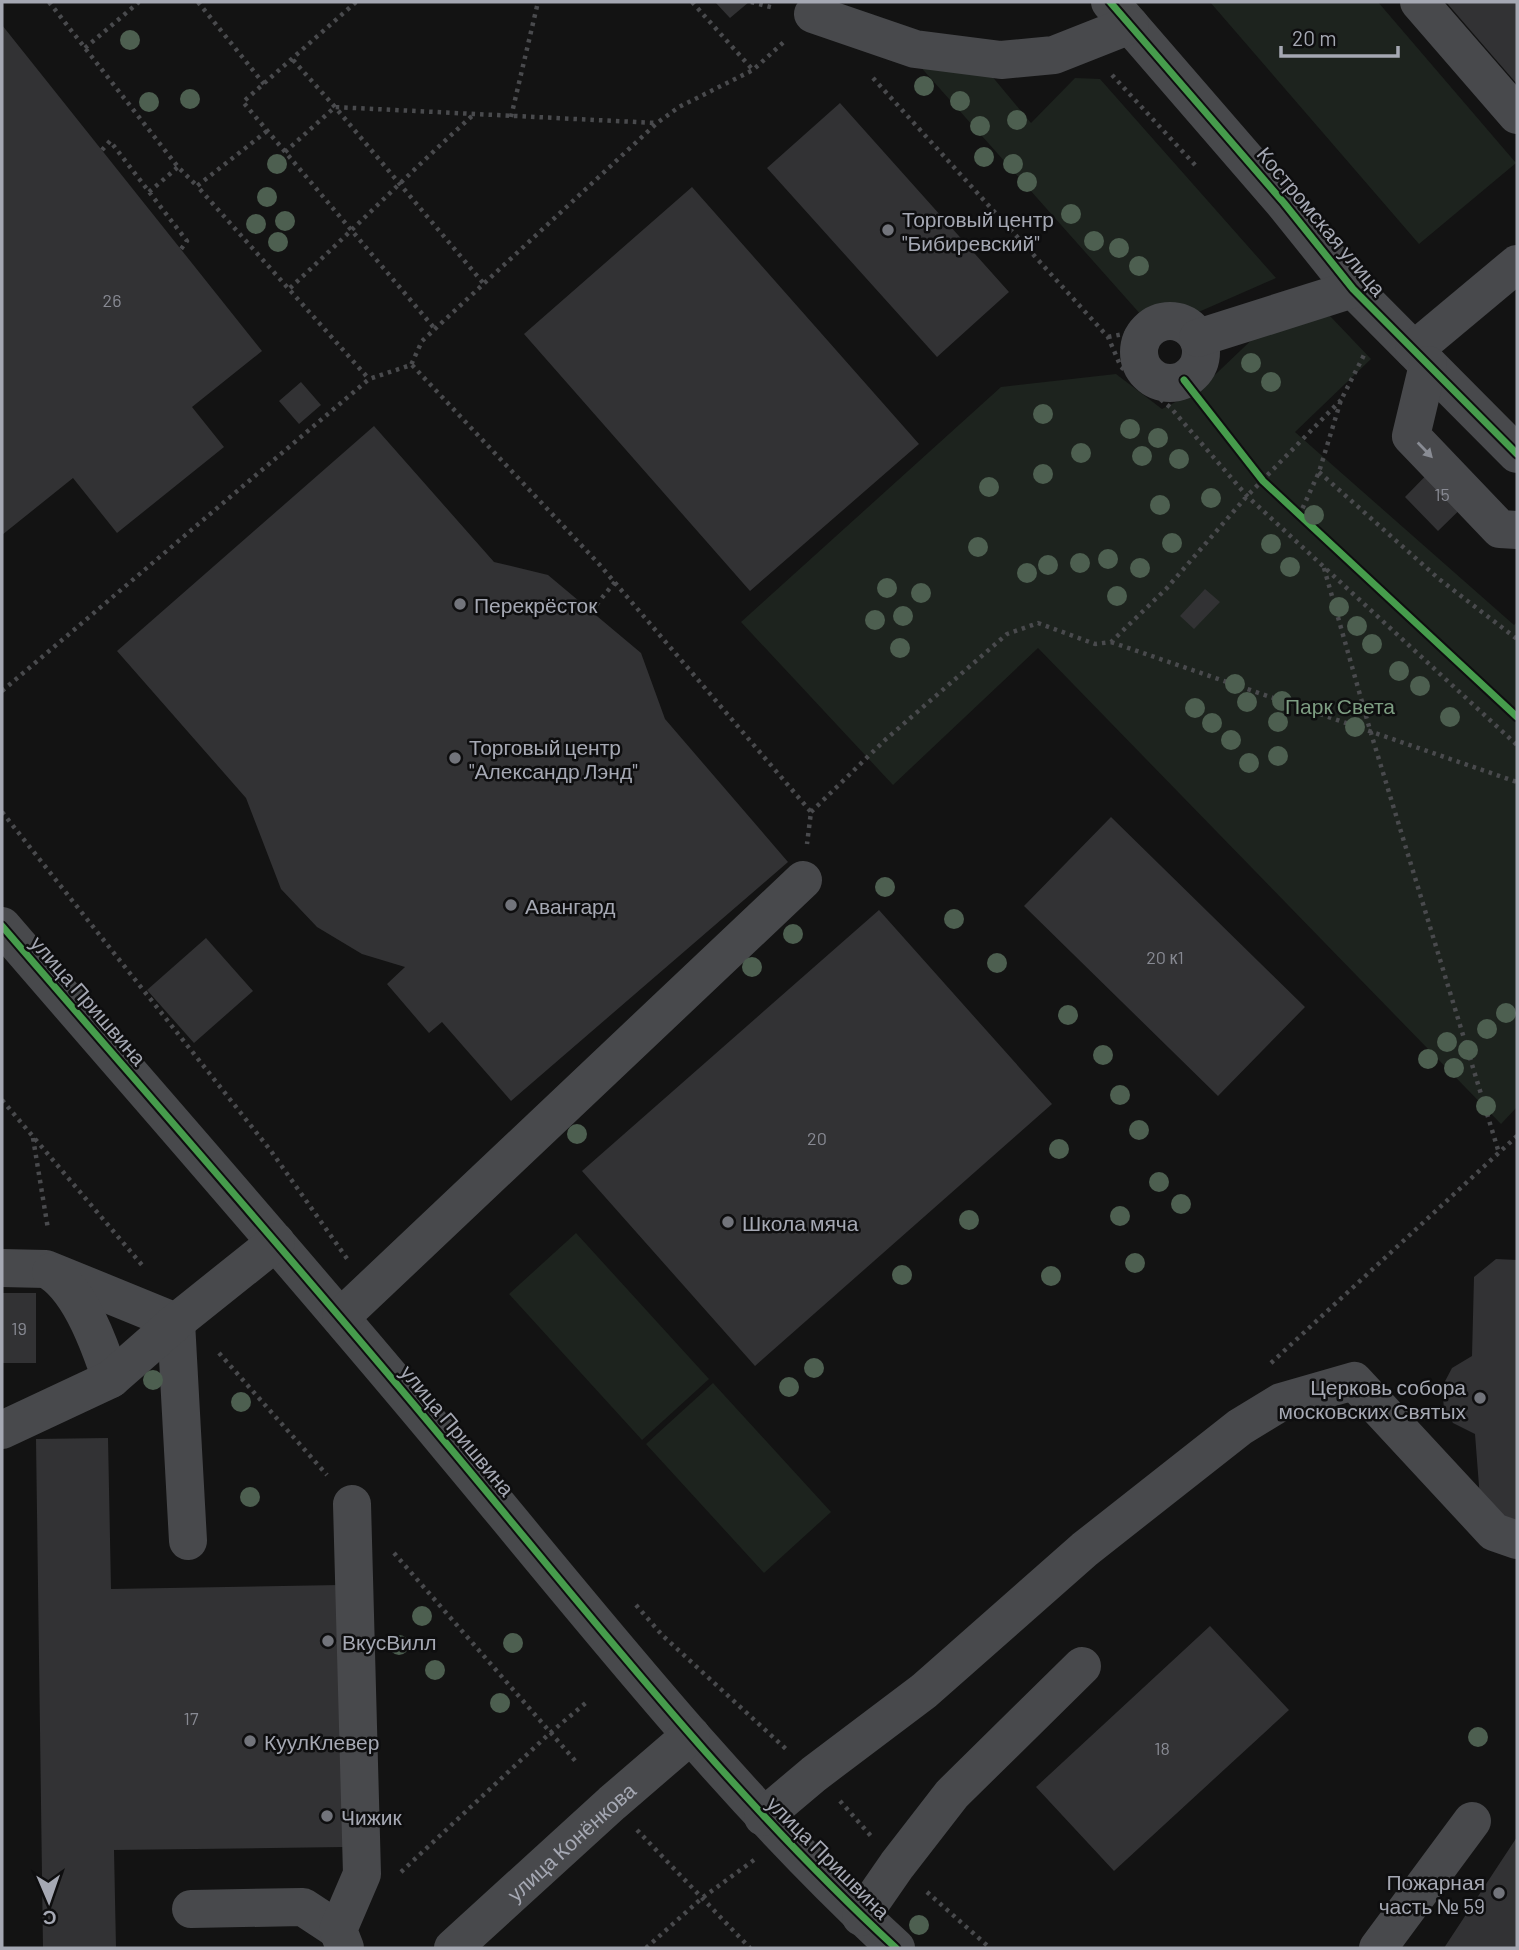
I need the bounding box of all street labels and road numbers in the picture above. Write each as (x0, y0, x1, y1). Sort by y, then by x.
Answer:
street label: Костромская улица (1252, 141, 1392, 301)
street label: улица Пришвина (26, 930, 152, 1070)
street label: улица Пришвина (396, 1359, 520, 1501)
street label: улица Конёнкова (501, 1776, 640, 1906)
street label: улица Пришвина (762, 1790, 896, 1924)

